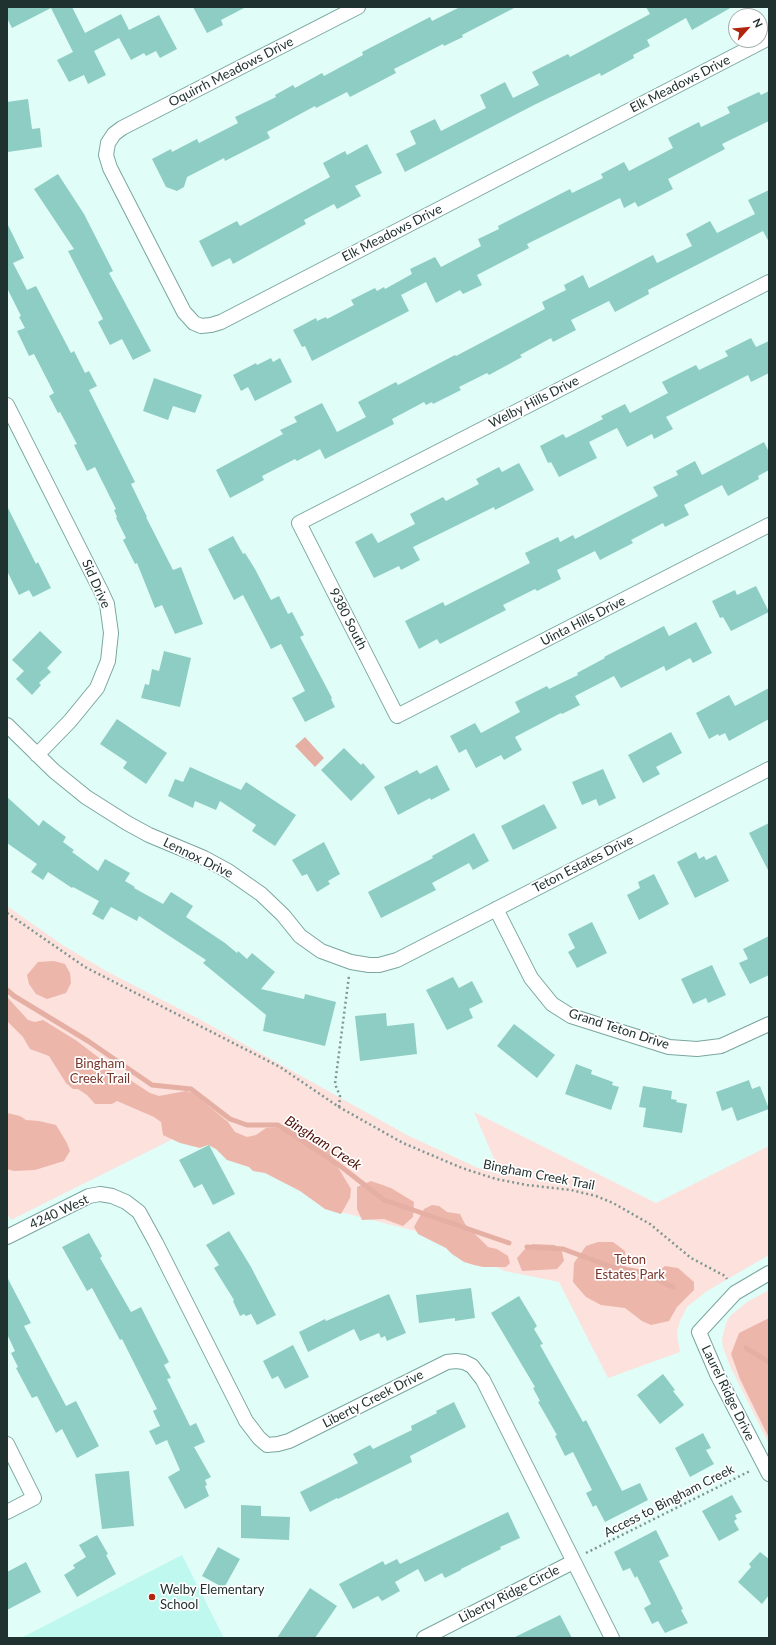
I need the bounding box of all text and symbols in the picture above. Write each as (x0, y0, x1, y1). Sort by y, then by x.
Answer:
north arrow (728, 8, 768, 48)
text: N (751, 16, 766, 30)
street label: Oquirrh Meadows Drive (166, 34, 296, 110)
street label: Elk Meadows Drive (627, 52, 733, 116)
street label: Elk Meadows Drive (339, 201, 445, 265)
street label: Welby Hills Drive (486, 373, 582, 431)
street label: Sid Drive (78, 557, 114, 611)
street label: 9380 South (326, 586, 370, 652)
street label: Uinta Hills Drive (538, 593, 628, 649)
street label: Teton Estates Drive (530, 832, 636, 896)
street label: Lennox Drive (161, 834, 235, 882)
street label: Grand Teton Drive (567, 1005, 671, 1053)
park label: Bingham Creek Trail (70, 1056, 130, 1087)
water label: Bingham Creek (282, 1112, 364, 1174)
street label: Bingham Creek Trail (482, 1157, 596, 1193)
street label: 4240 West (27, 1192, 91, 1232)
park label: Teton Estates Park (595, 1252, 665, 1283)
street label: Laurel Ridge Drive (698, 1343, 758, 1443)
street label: Liberty Creek Drive (320, 1367, 426, 1431)
street label: Access to Bingham Creek (601, 1461, 737, 1541)
street label: Liberty Ridge Circle (456, 1562, 562, 1626)
place label: Welby Elementary School (160, 1582, 264, 1613)
marker: Welby Elementary School (147, 1592, 157, 1602)

